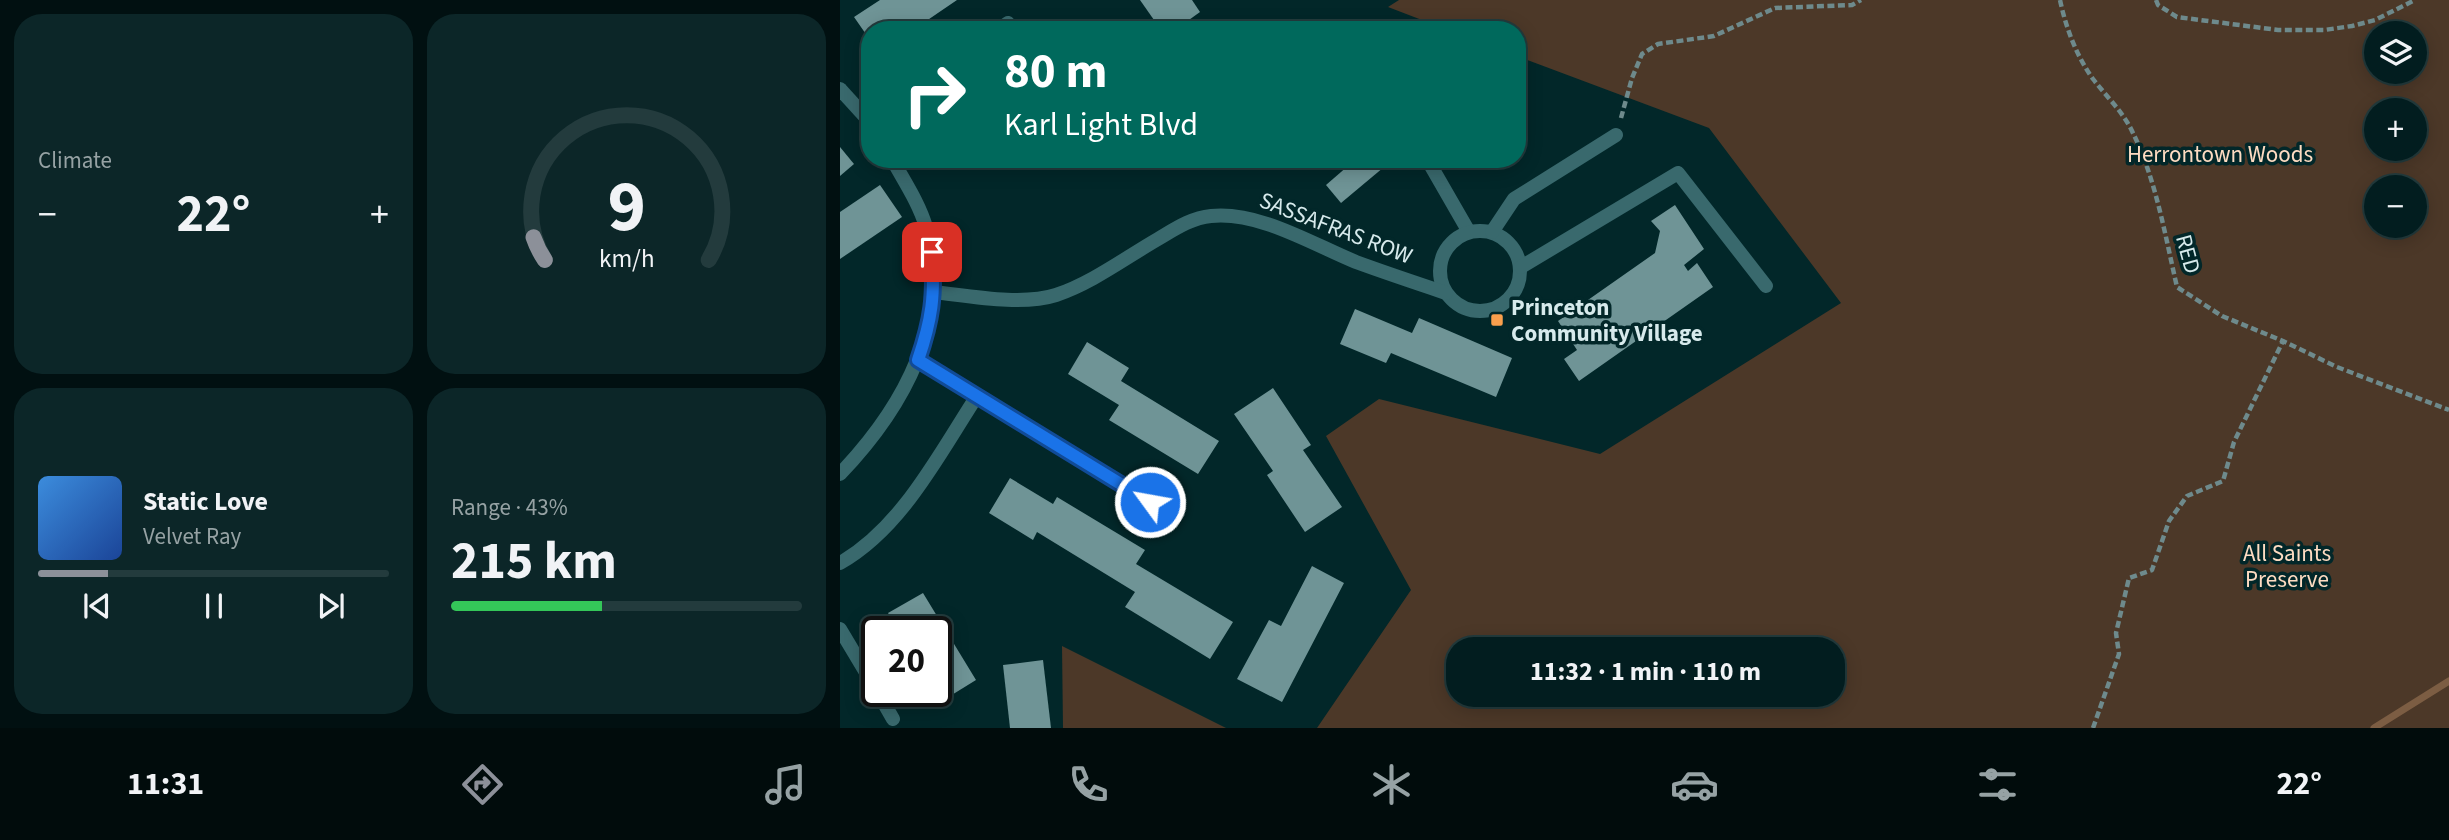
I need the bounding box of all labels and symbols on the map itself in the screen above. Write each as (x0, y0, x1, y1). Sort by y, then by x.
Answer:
park label: Herrontown Woods (2127, 138, 2313, 171)
street label: SASSAFRAS ROW (1255, 184, 1417, 272)
pin (902, 222, 962, 282)
street label: RED (2167, 231, 2209, 277)
place label: Princeton Community Village (1511, 291, 1703, 350)
marker: Princeton Community Village (1489, 312, 1505, 328)
position arrow (1113, 465, 1187, 539)
park label: All Saints Preserve (2243, 537, 2331, 596)
speed limit sign: 20 (861, 616, 952, 707)

